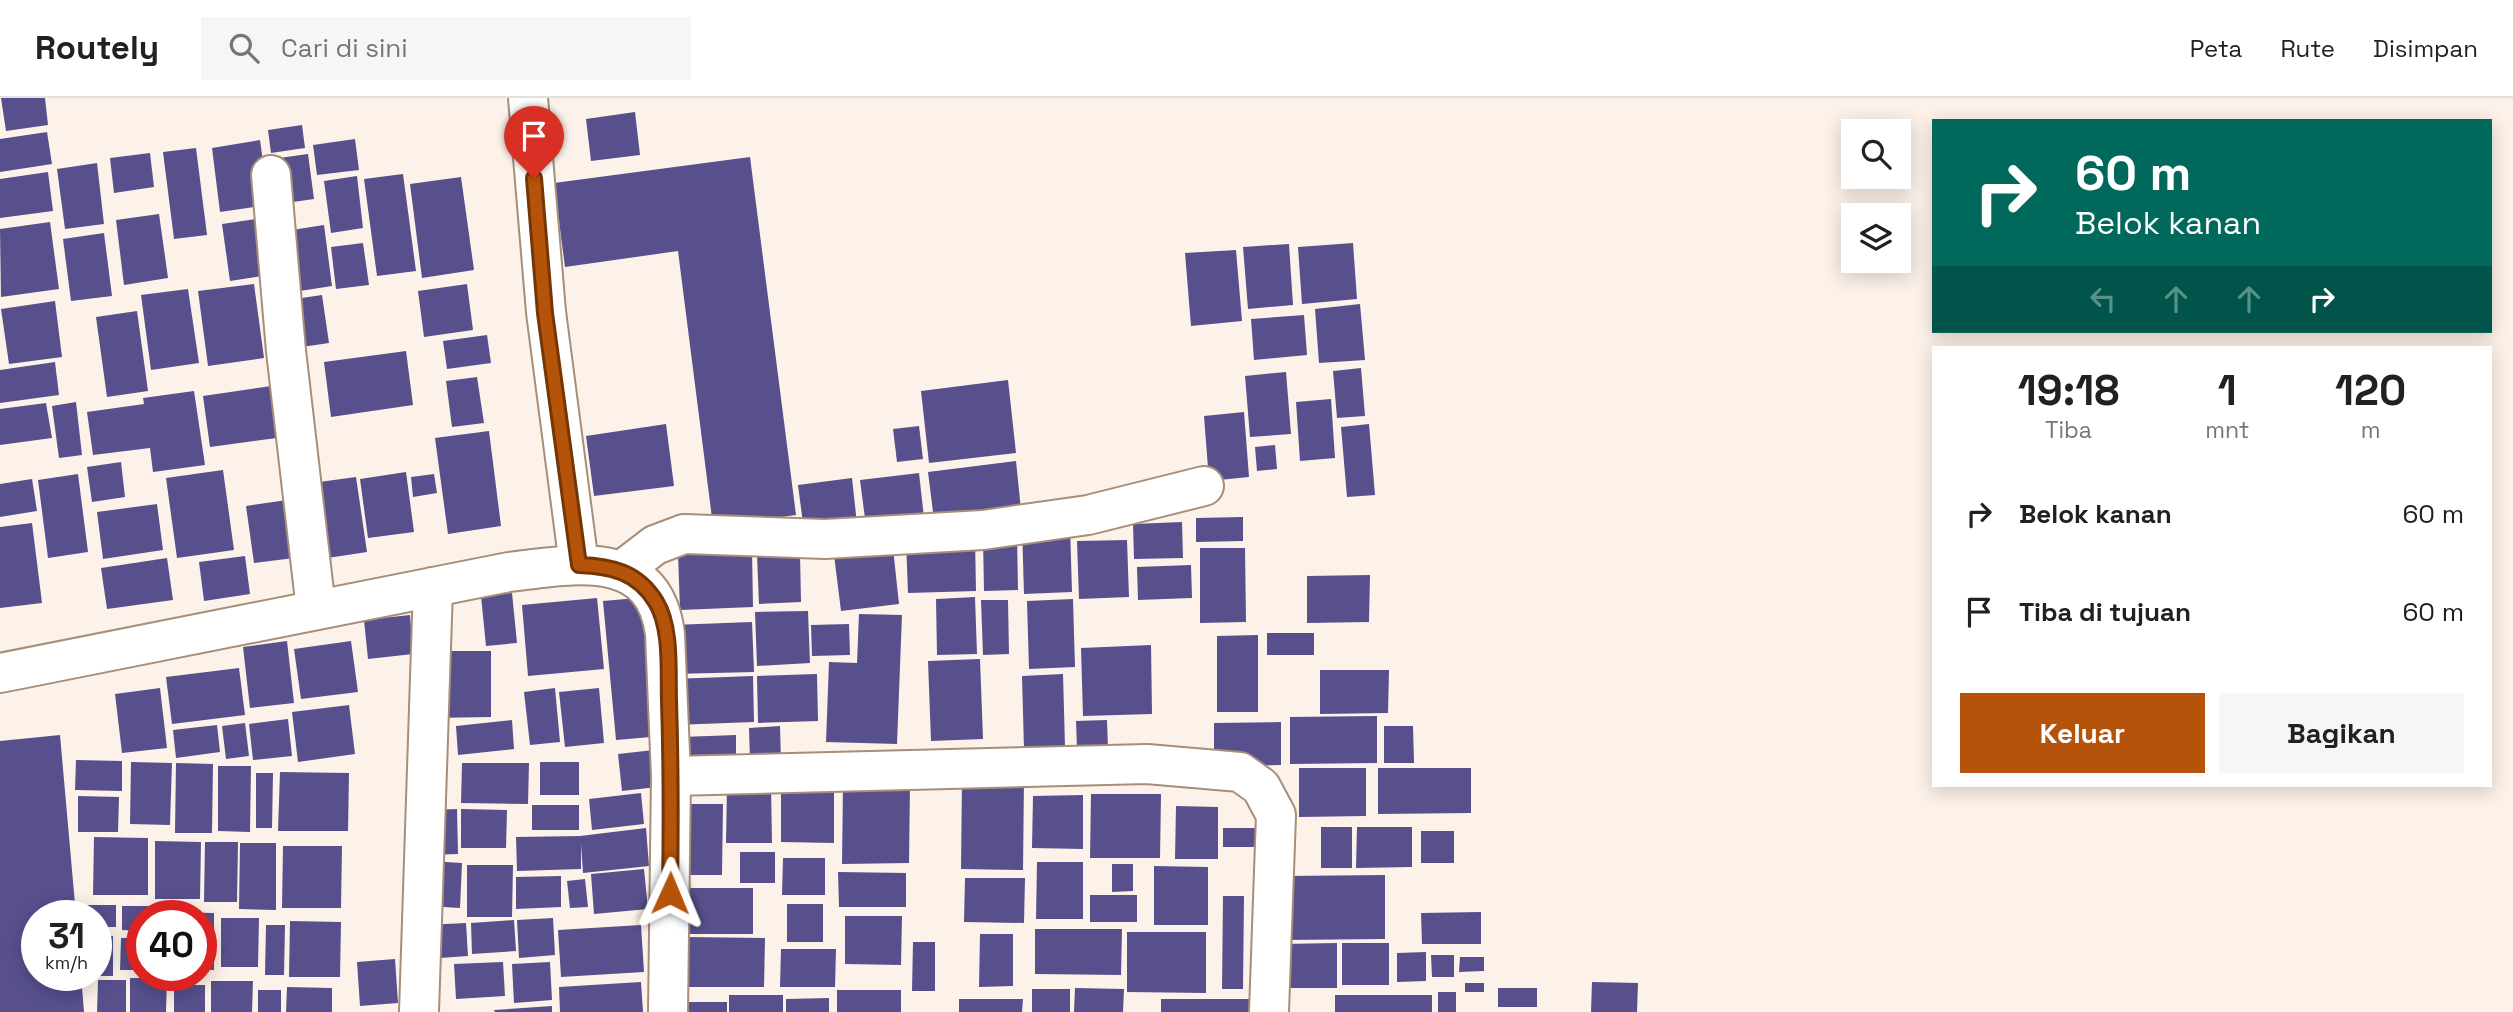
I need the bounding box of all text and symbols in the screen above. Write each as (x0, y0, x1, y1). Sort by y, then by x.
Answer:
search box (201, 17, 691, 80)
text: Routely (35, 27, 159, 69)
icon: search (225, 29, 263, 67)
text: Cari di sini (281, 31, 408, 65)
text: Peta (2190, 33, 2242, 64)
text: Rute (2280, 33, 2335, 64)
text: Disimpan (2373, 33, 2478, 64)
pin (504, 106, 564, 178)
icon: arrive (515, 117, 553, 155)
map controls (1841, 119, 1911, 273)
button: search (1841, 119, 1911, 189)
text: 60 m (2075, 142, 2191, 204)
icon: right (1960, 147, 2051, 238)
button: layers (1841, 203, 1911, 273)
text: Belok kanan (2075, 203, 2261, 243)
icon: left (2084, 280, 2122, 318)
icon: ahead (2157, 280, 2195, 318)
icon: ahead (2230, 280, 2268, 318)
icon: right (2303, 280, 2341, 318)
text: 19:18 (2018, 364, 2119, 417)
text: 1 (2218, 364, 2237, 417)
text: 120 (2335, 364, 2406, 417)
text: Tiba (2045, 415, 2092, 445)
text: mnt (2205, 415, 2249, 445)
text: m (2361, 415, 2381, 445)
icon: right (1960, 495, 1998, 533)
text: Belok kanan (2019, 497, 2172, 531)
text: 60 m (2402, 497, 2464, 531)
icon: arrive (1960, 593, 1998, 631)
text: Tiba di tujuan (2019, 595, 2191, 629)
text: 60 m (2402, 595, 2464, 629)
button: Keluar (1960, 693, 2205, 773)
button: Bagikan (2219, 693, 2464, 773)
position arrow (633, 856, 707, 930)
speed limit sign: 40 (126, 900, 217, 991)
text: 31 (48, 914, 85, 958)
text: km/h (45, 951, 88, 974)

